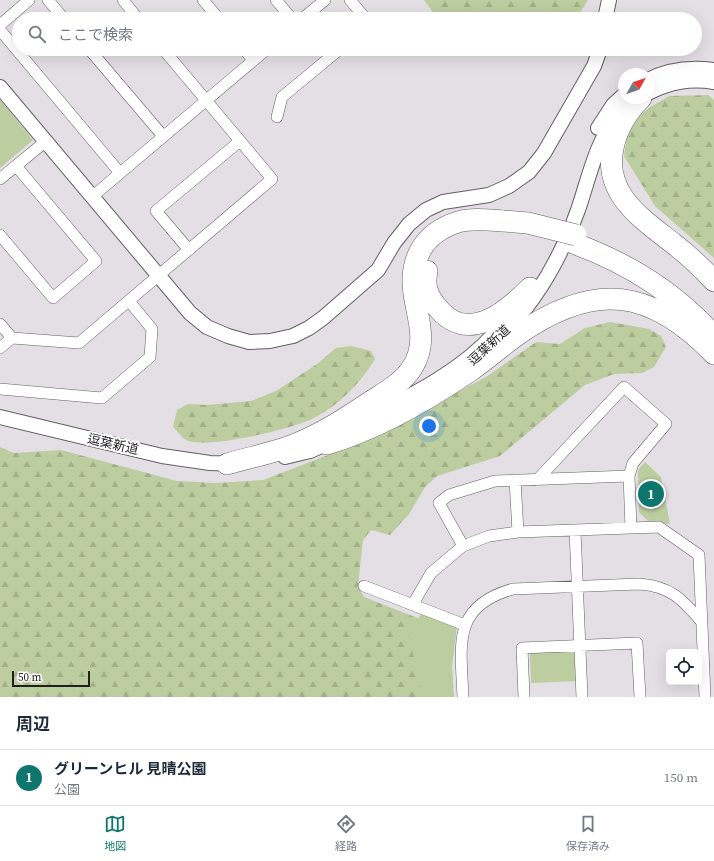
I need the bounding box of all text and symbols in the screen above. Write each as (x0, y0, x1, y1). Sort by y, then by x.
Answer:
search box (12, 12, 702, 56)
icon: search (26, 23, 48, 45)
text: ここで検索 (58, 24, 133, 45)
north arrow (618, 68, 654, 104)
street label: 逗葉新道 (464, 321, 514, 369)
your location (419, 416, 439, 436)
street label: 逗葉新道 (86, 430, 140, 458)
pin: 1 (638, 479, 664, 509)
map controls (666, 649, 702, 685)
button: locate (666, 649, 702, 685)
scale bar (12, 669, 90, 688)
text: 50 m (18, 670, 41, 685)
text: 周辺 (16, 712, 50, 736)
text: グリーンヒル 見晴公園 (54, 758, 206, 779)
text: 1 (25, 769, 33, 786)
text: 150 m (664, 769, 698, 786)
text: 公園 (54, 781, 80, 798)
tab: 地図 (104, 813, 126, 854)
tab: 経路 (335, 813, 357, 854)
tab: 保存済み (566, 813, 610, 854)

